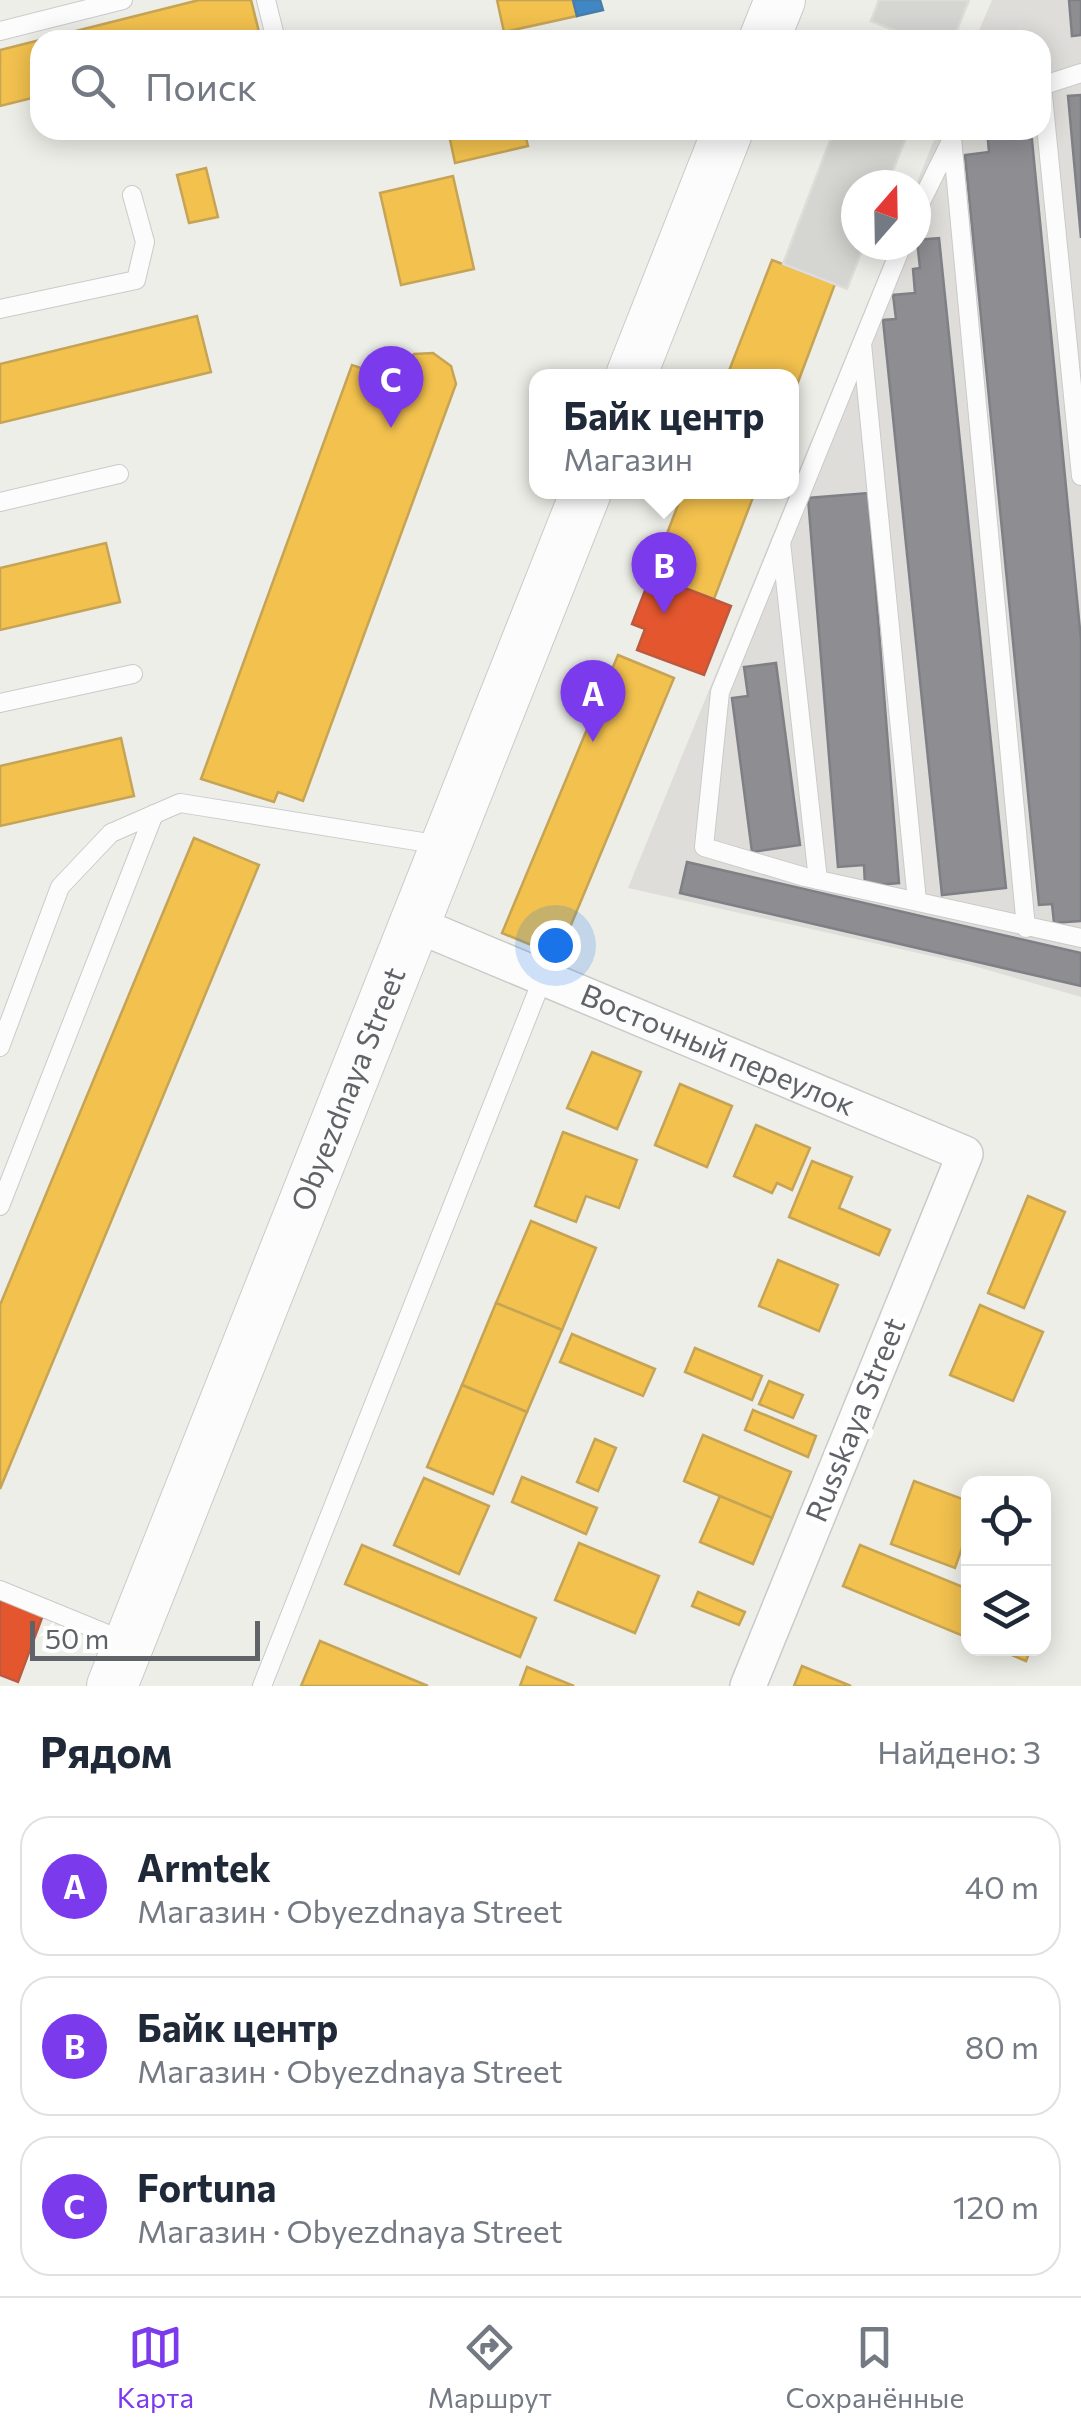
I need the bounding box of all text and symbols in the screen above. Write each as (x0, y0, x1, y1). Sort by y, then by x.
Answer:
search box (30, 30, 1051, 140)
icon: search (65, 58, 120, 113)
text: Поиск (145, 62, 257, 109)
north arrow (841, 170, 931, 260)
pin: C (358, 346, 424, 428)
popup (529, 369, 799, 499)
text: Байк центр (563, 391, 765, 438)
text: Магазин (563, 438, 693, 478)
pin: B (632, 532, 696, 614)
pin: A (560, 660, 626, 742)
your location (530, 920, 581, 971)
street label: Obyezdnaya Street (282, 961, 412, 1216)
street label: Восточный переулок (576, 975, 861, 1122)
street label: Russkaya Street (796, 1312, 911, 1527)
map controls (961, 1476, 1051, 1656)
button: locate (961, 1476, 1051, 1566)
button: layers (961, 1566, 1051, 1656)
scale bar (30, 1616, 260, 1660)
text: 50 m (45, 1621, 109, 1655)
text: Рядом (40, 1725, 172, 1777)
text: Найдено: 3 (877, 1731, 1041, 1771)
text: Armtek (137, 1843, 271, 1890)
text: A (63, 1866, 86, 1906)
text: 40 m (965, 1866, 1039, 1906)
text: Магазин · Obyezdnaya Street (137, 1890, 563, 1930)
text: Байк центр (137, 2003, 338, 2050)
text: B (64, 2026, 85, 2066)
text: 80 m (965, 2026, 1039, 2066)
text: Магазин · Obyezdnaya Street (137, 2050, 563, 2090)
text: Fortuna (137, 2163, 277, 2210)
text: C (64, 2186, 85, 2226)
text: 120 m (953, 2186, 1039, 2226)
text: Магазин · Obyezdnaya Street (137, 2210, 563, 2250)
tab: Карта (117, 2320, 194, 2414)
tab: Маршрут (428, 2320, 552, 2414)
tab: Сохранённые (785, 2320, 964, 2414)

